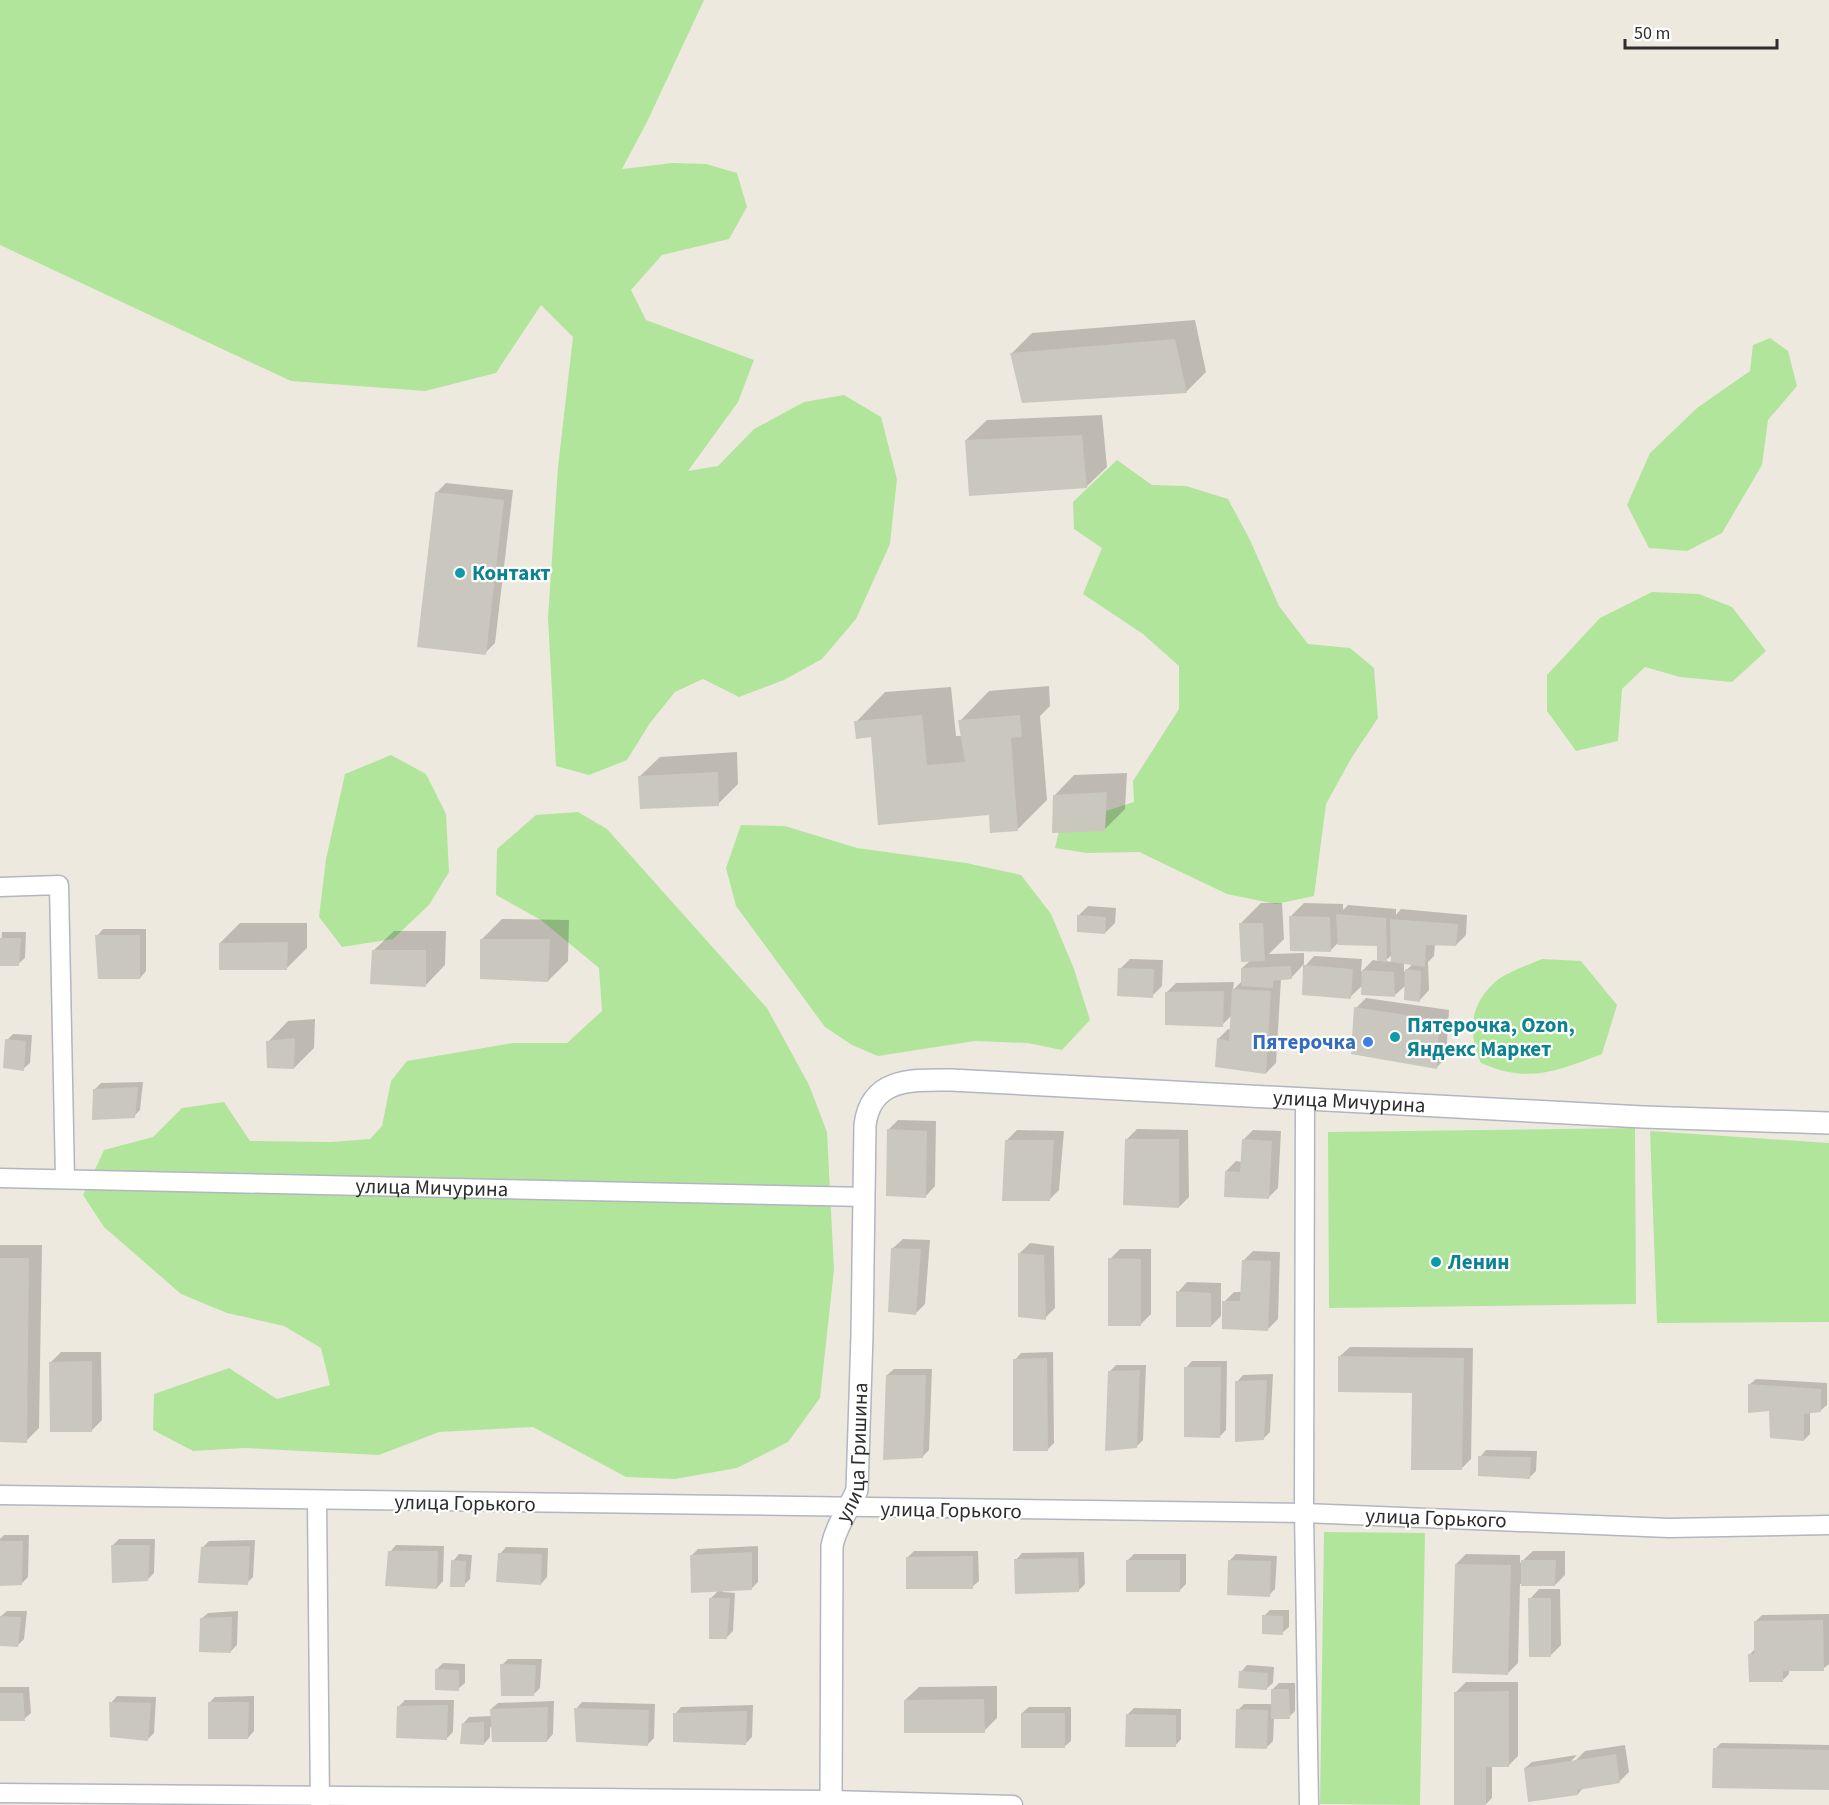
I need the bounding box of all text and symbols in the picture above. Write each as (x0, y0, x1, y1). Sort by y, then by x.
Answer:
scale bar (1625, 12, 1776, 50)
text: 50 m (1634, 21, 1670, 46)
place label: Контакт (472, 558, 551, 588)
marker: Контакт (453, 566, 467, 580)
place label: Пятерочка, Ozon, Яндекс Маркет (1407, 1010, 1575, 1064)
place label: Пятерочка (1252, 1027, 1356, 1057)
marker: Пятерочка, Ozon, Яндекс Маркет (1388, 1030, 1402, 1044)
marker: Пятерочка (1361, 1035, 1375, 1049)
street label: улица Мичурина (1272, 1082, 1426, 1120)
street label: улица Мичурина (355, 1171, 509, 1204)
place label: Ленин (1447, 1247, 1509, 1277)
marker: Ленин (1429, 1255, 1443, 1269)
street label: улица Гришина (828, 1382, 875, 1528)
street label: улица Горького (394, 1487, 536, 1519)
street label: улица Горького (880, 1494, 1022, 1526)
street label: улица Горького (1365, 1501, 1507, 1535)

